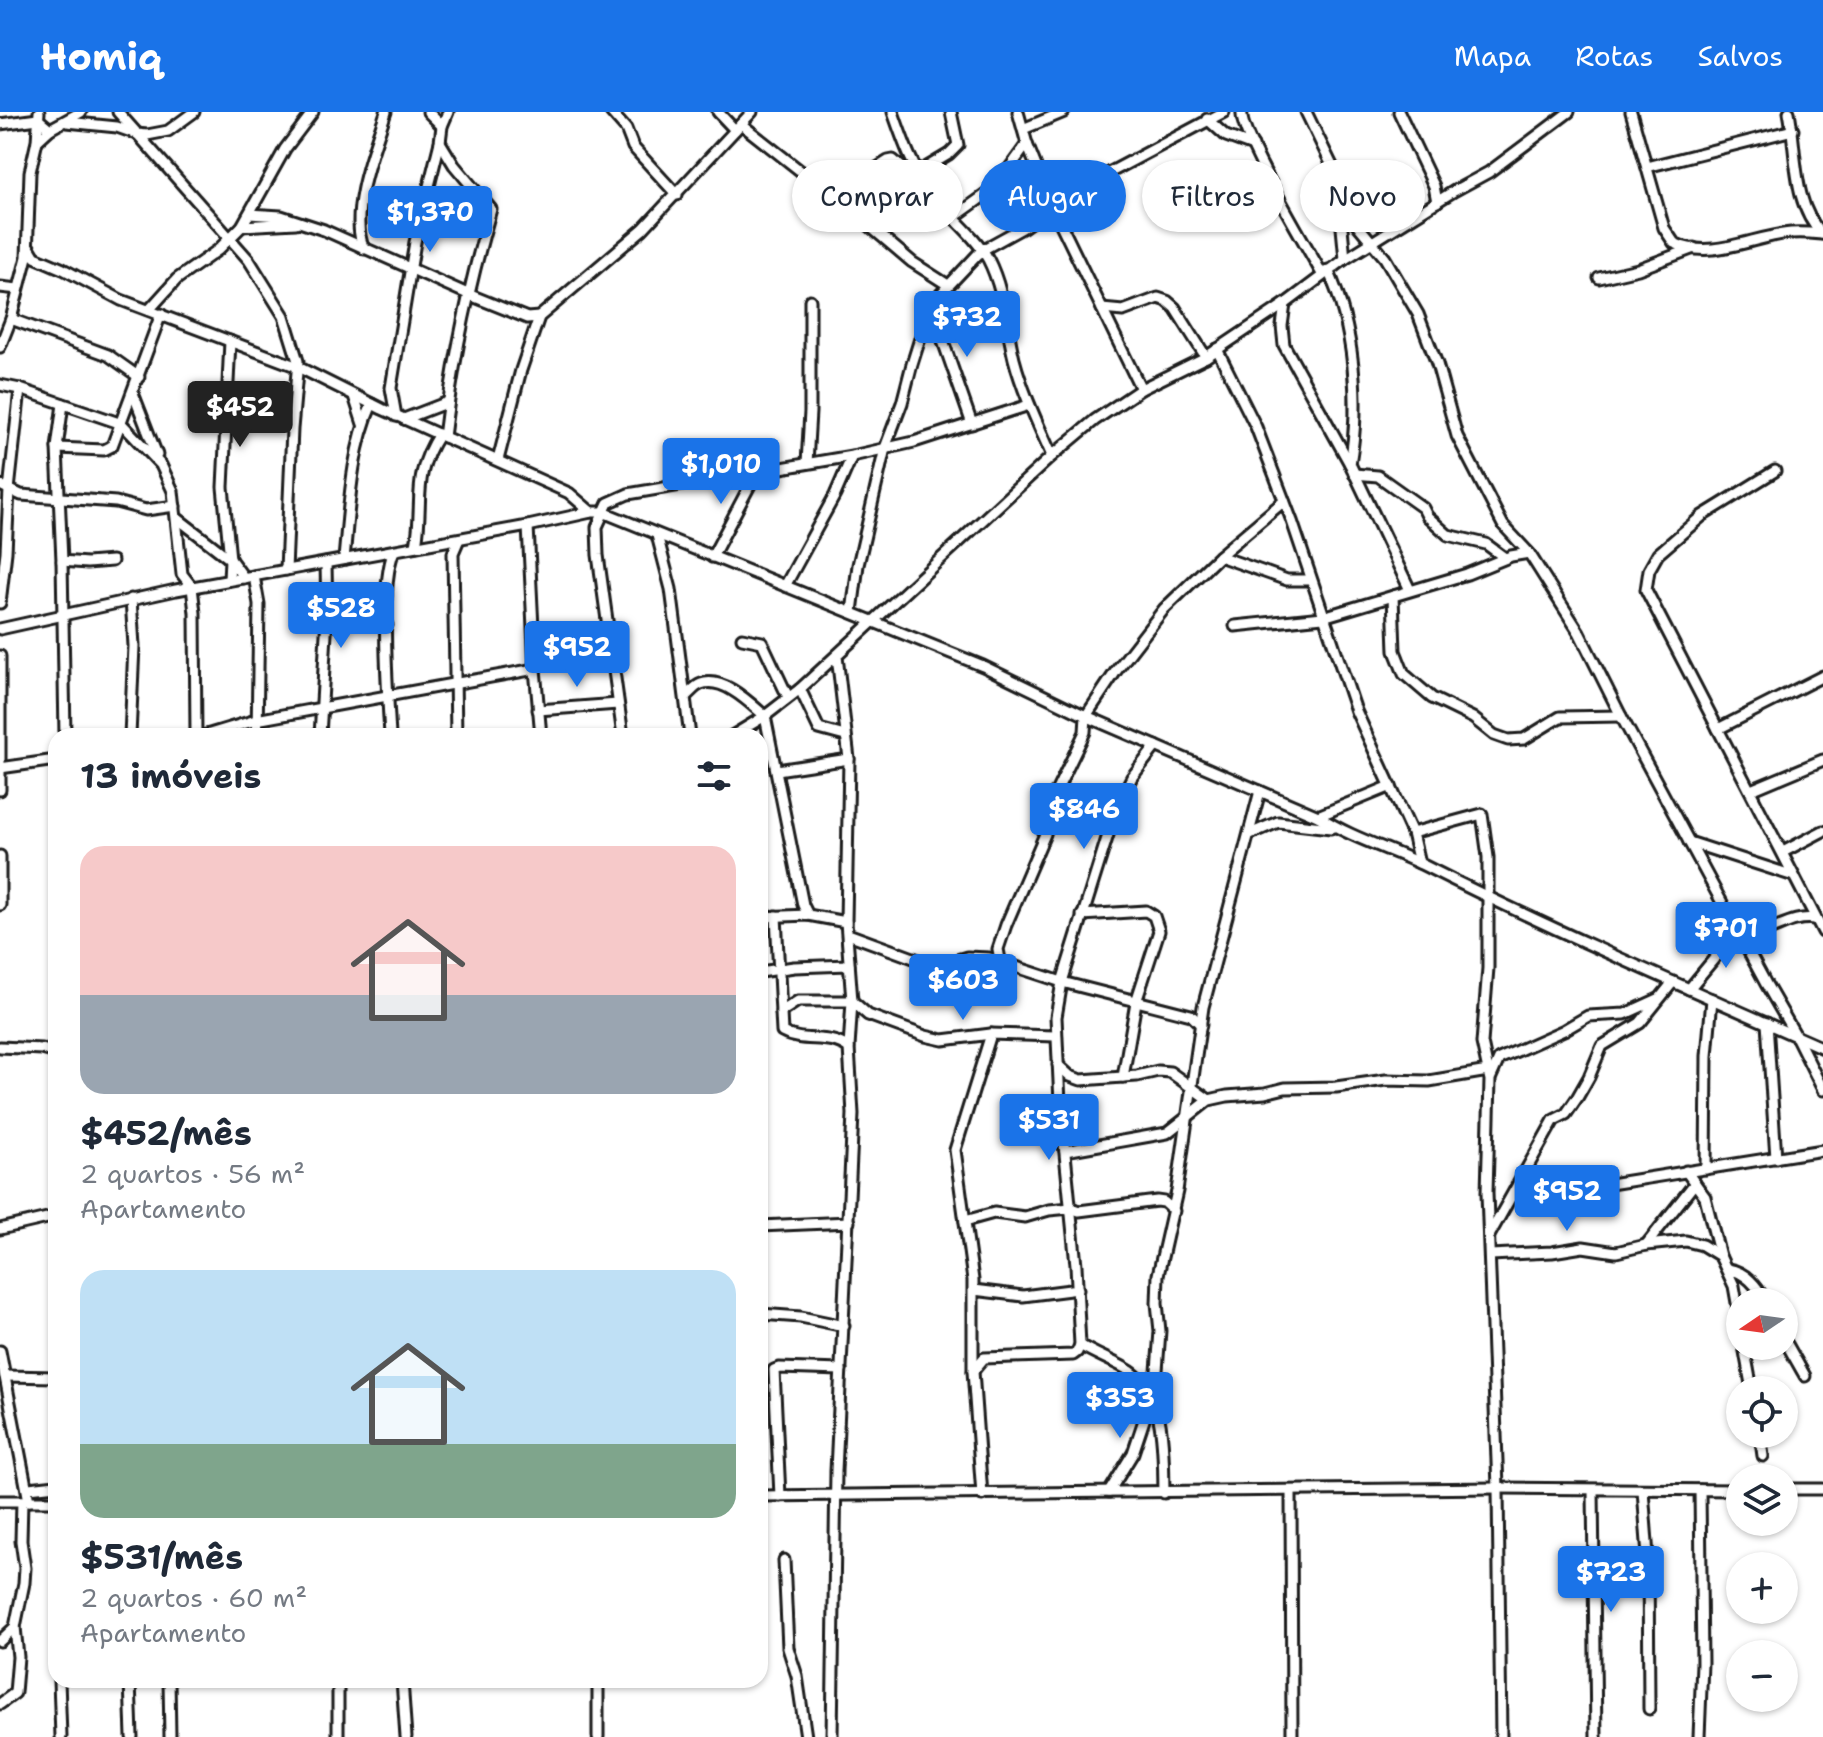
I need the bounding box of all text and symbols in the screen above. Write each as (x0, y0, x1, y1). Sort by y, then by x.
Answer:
text: Homiq (40, 31, 162, 82)
text: Mapa (1454, 37, 1531, 75)
text: Rotas (1575, 37, 1653, 75)
text: Salvos (1697, 37, 1783, 75)
chip: Comprar (792, 160, 963, 232)
chip: Alugar (979, 160, 1126, 232)
chip: Filtros (1142, 160, 1284, 232)
chip: Novo (1300, 160, 1425, 232)
pin: $1,370 (365, 186, 495, 254)
text: $1,370 (386, 194, 474, 229)
pin: $732 (920, 291, 1014, 359)
text: $732 (932, 299, 1002, 334)
pin: $452 (193, 381, 287, 449)
text: $452 (206, 389, 274, 424)
pin: $1,010 (656, 438, 786, 506)
text: $1,010 (681, 446, 761, 481)
pin: $528 (294, 582, 388, 650)
text: $528 (306, 590, 376, 625)
pin: $952 (530, 621, 624, 689)
text: $952 (543, 629, 611, 664)
text: 13 imóveis (80, 753, 261, 799)
icon: filters (692, 754, 736, 798)
pin: $846 (1037, 783, 1131, 851)
text: $846 (1048, 791, 1120, 826)
icon: home (336, 898, 480, 1042)
pin: $701 (1679, 902, 1773, 970)
text: $701 (1694, 910, 1758, 945)
pin: $603 (916, 954, 1010, 1022)
text: $603 (927, 962, 999, 997)
pin: $531 (1002, 1094, 1096, 1162)
text: $531 (1018, 1102, 1080, 1137)
text: $452/mês (80, 1110, 252, 1156)
text: 2 quartos · 56 m² (80, 1156, 305, 1191)
pin: $952 (1520, 1165, 1614, 1233)
text: $952 (1533, 1173, 1601, 1208)
text: Apartamento (80, 1191, 246, 1226)
north arrow (1726, 1288, 1798, 1360)
map controls (1726, 1288, 1798, 1712)
icon: home (336, 1322, 480, 1466)
pin: $353 (1073, 1372, 1167, 1440)
button: locate (1726, 1376, 1798, 1448)
text: $353 (1085, 1380, 1155, 1415)
button: layers (1726, 1464, 1798, 1536)
text: $531/mês (80, 1534, 243, 1580)
pin: $723 (1564, 1546, 1658, 1614)
button: + (1726, 1552, 1798, 1624)
text: $723 (1576, 1554, 1646, 1589)
text: 2 quartos · 60 m² (80, 1580, 307, 1615)
text: Apartamento (80, 1615, 246, 1650)
button: − (1726, 1640, 1798, 1712)

